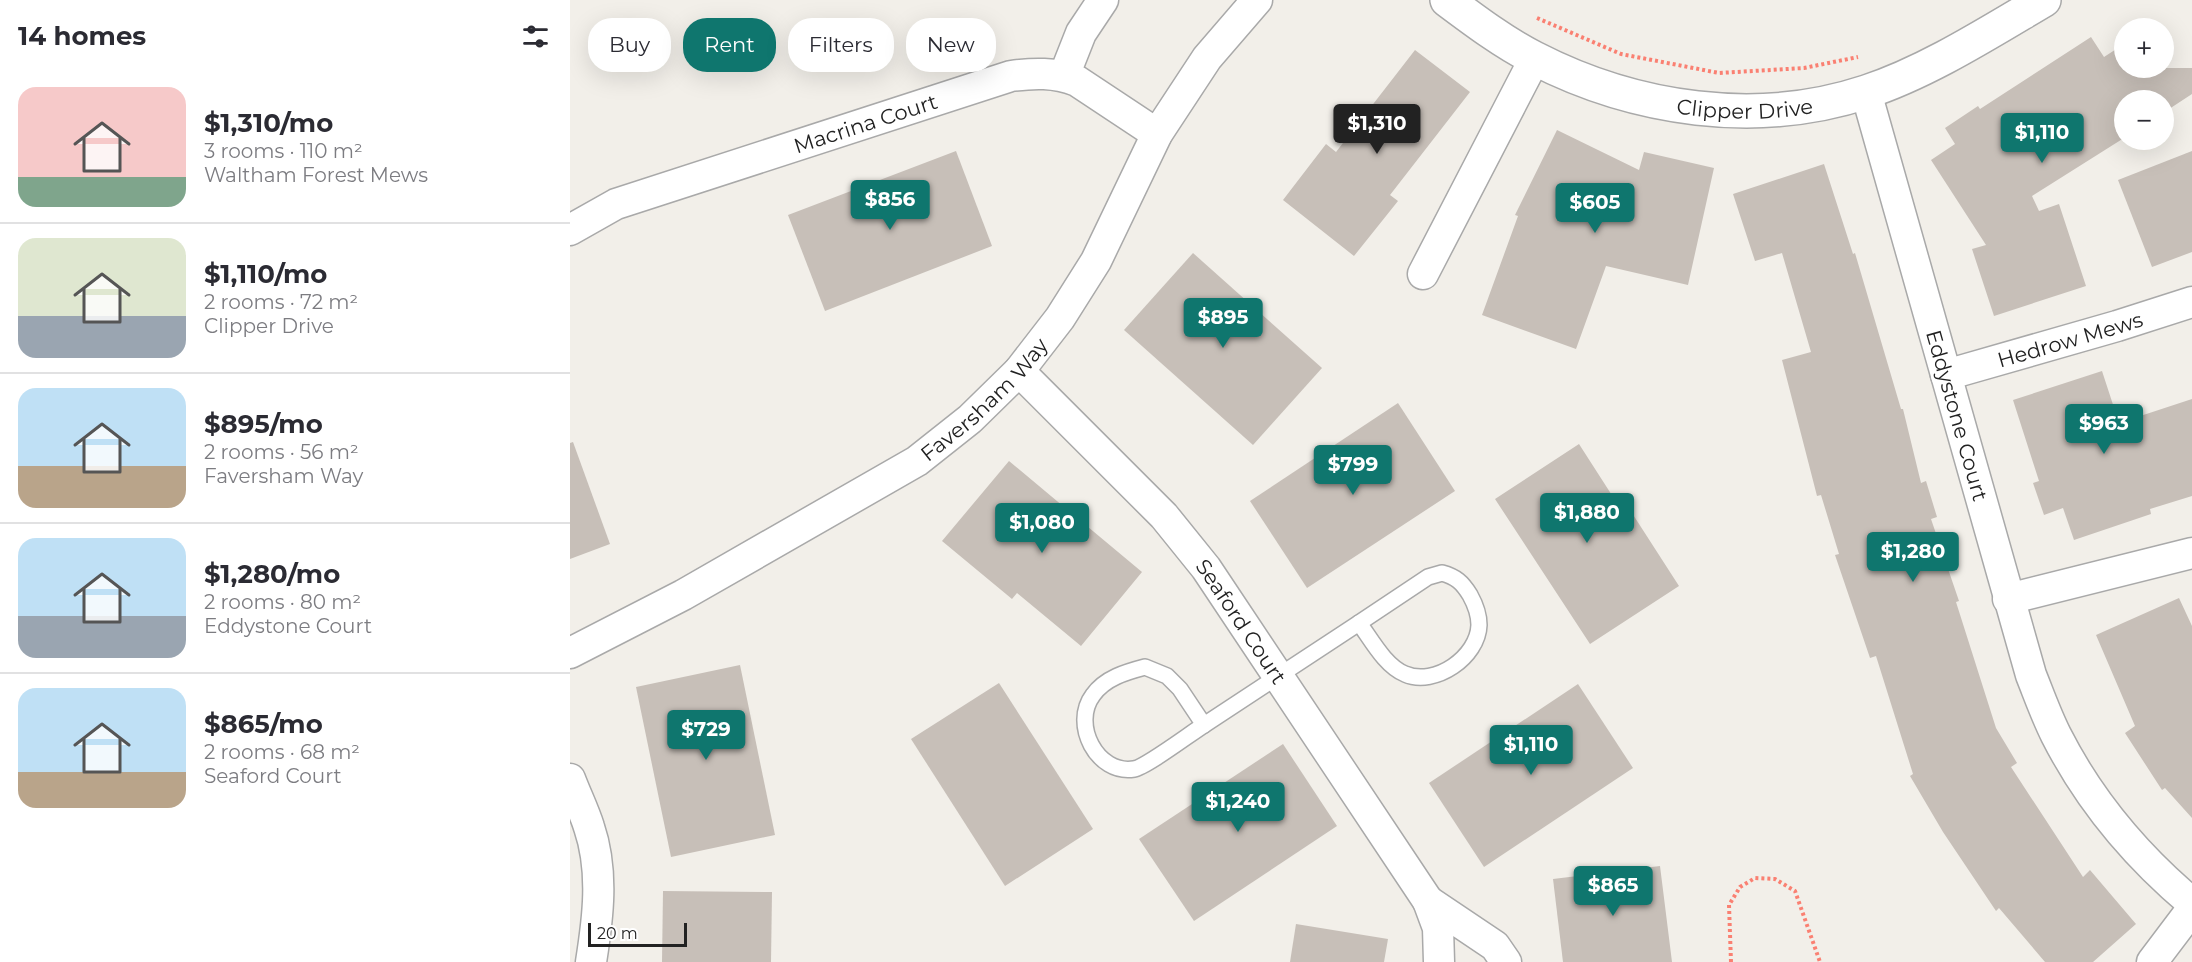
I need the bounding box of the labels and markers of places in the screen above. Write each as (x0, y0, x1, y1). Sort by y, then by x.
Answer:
pin: $1,310 (1328, 104, 1426, 155)
pin: $1,110 (1993, 113, 2091, 164)
pin: $856 (854, 180, 926, 231)
pin: $605 (1559, 183, 1631, 234)
pin: $895 (1187, 298, 1259, 349)
pin: $963 (2068, 404, 2140, 455)
pin: $799 (1317, 445, 1389, 496)
pin: $1,880 (1538, 493, 1636, 544)
pin: $1,080 (993, 503, 1091, 554)
pin: $1,280 (1864, 532, 1962, 583)
pin: $729 (670, 710, 742, 761)
pin: $1,110 (1482, 725, 1580, 776)
pin: $1,240 (1189, 782, 1287, 833)
pin: $865 (1577, 866, 1649, 917)

